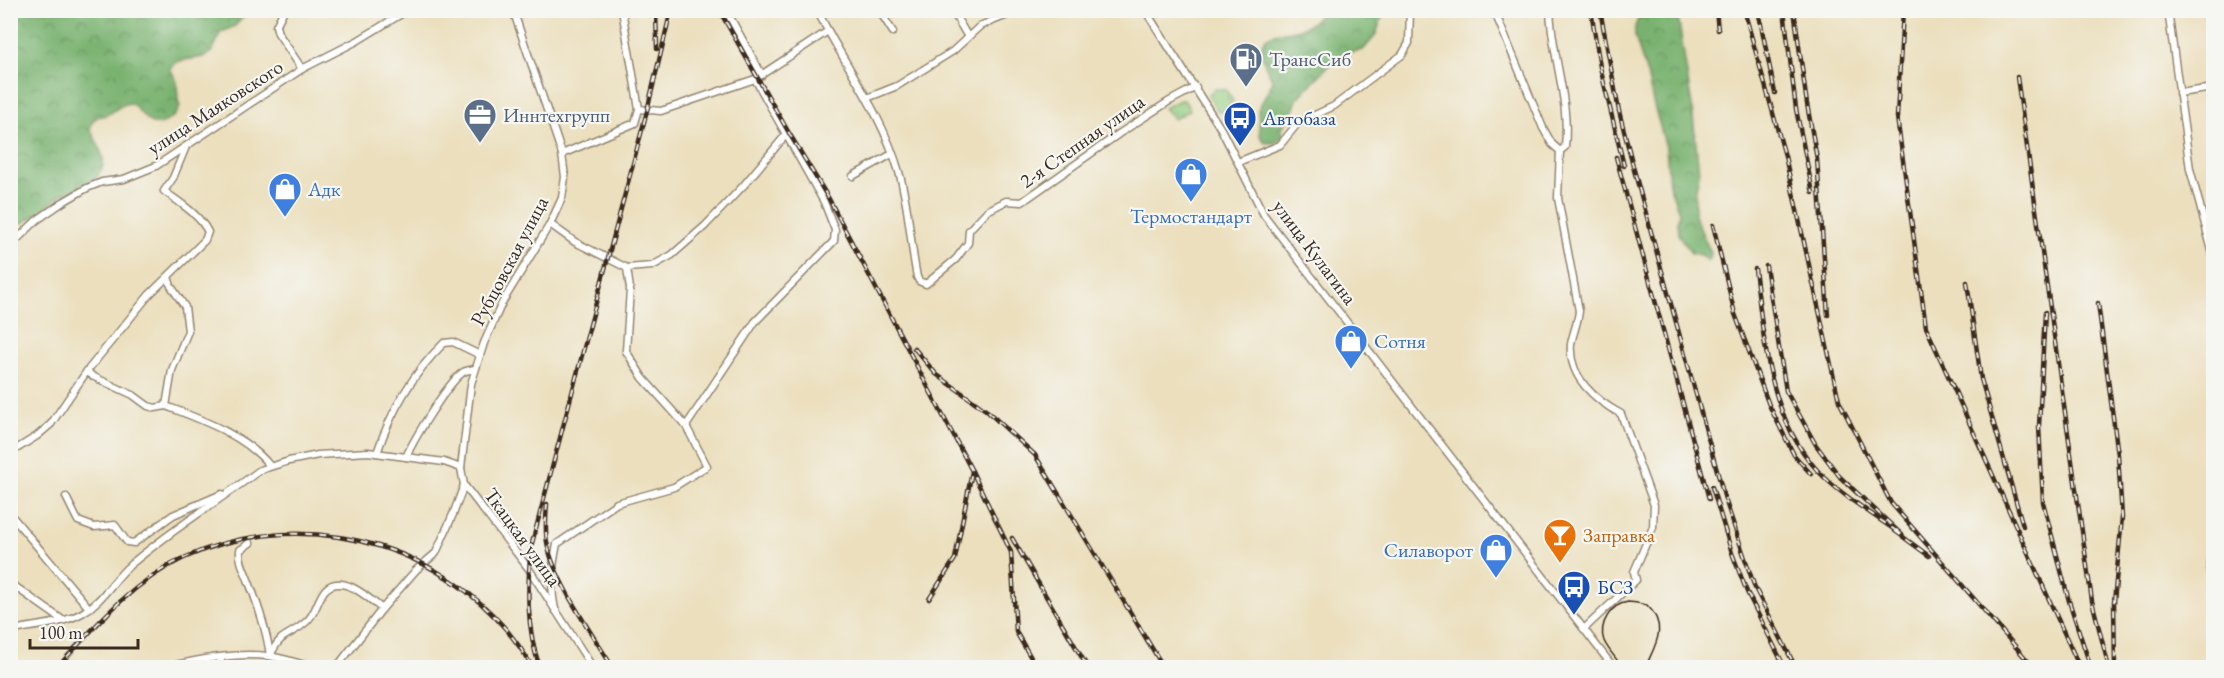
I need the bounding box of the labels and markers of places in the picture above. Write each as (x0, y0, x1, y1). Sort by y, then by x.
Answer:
fuel station icon: ТрансСиб (1228, 41, 1264, 88)
place label: ТрансСиб (1269, 46, 1351, 72)
office icon: Иннтехгрупп (462, 97, 498, 144)
bus stop icon: Автобаза (1222, 100, 1258, 147)
place label: Иннтехгрупп (503, 102, 610, 128)
place label: Автобаза (1262, 105, 1336, 131)
shop icon: Термостандарт (1173, 156, 1209, 203)
shop icon: Адк (267, 171, 303, 218)
place label: Адк (307, 176, 341, 202)
place label: Термостандарт (1130, 203, 1252, 229)
shop icon: Сотня (1333, 323, 1369, 370)
place label: Сотня (1374, 328, 1426, 354)
bar icon: Заправка (1542, 517, 1578, 564)
place label: Заправка (1583, 522, 1655, 548)
shop icon: Силаворот (1478, 532, 1514, 579)
place label: Силаворот (1384, 537, 1473, 563)
bus stop icon: БСЗ (1556, 569, 1592, 616)
place label: БСЗ (1597, 574, 1633, 600)

